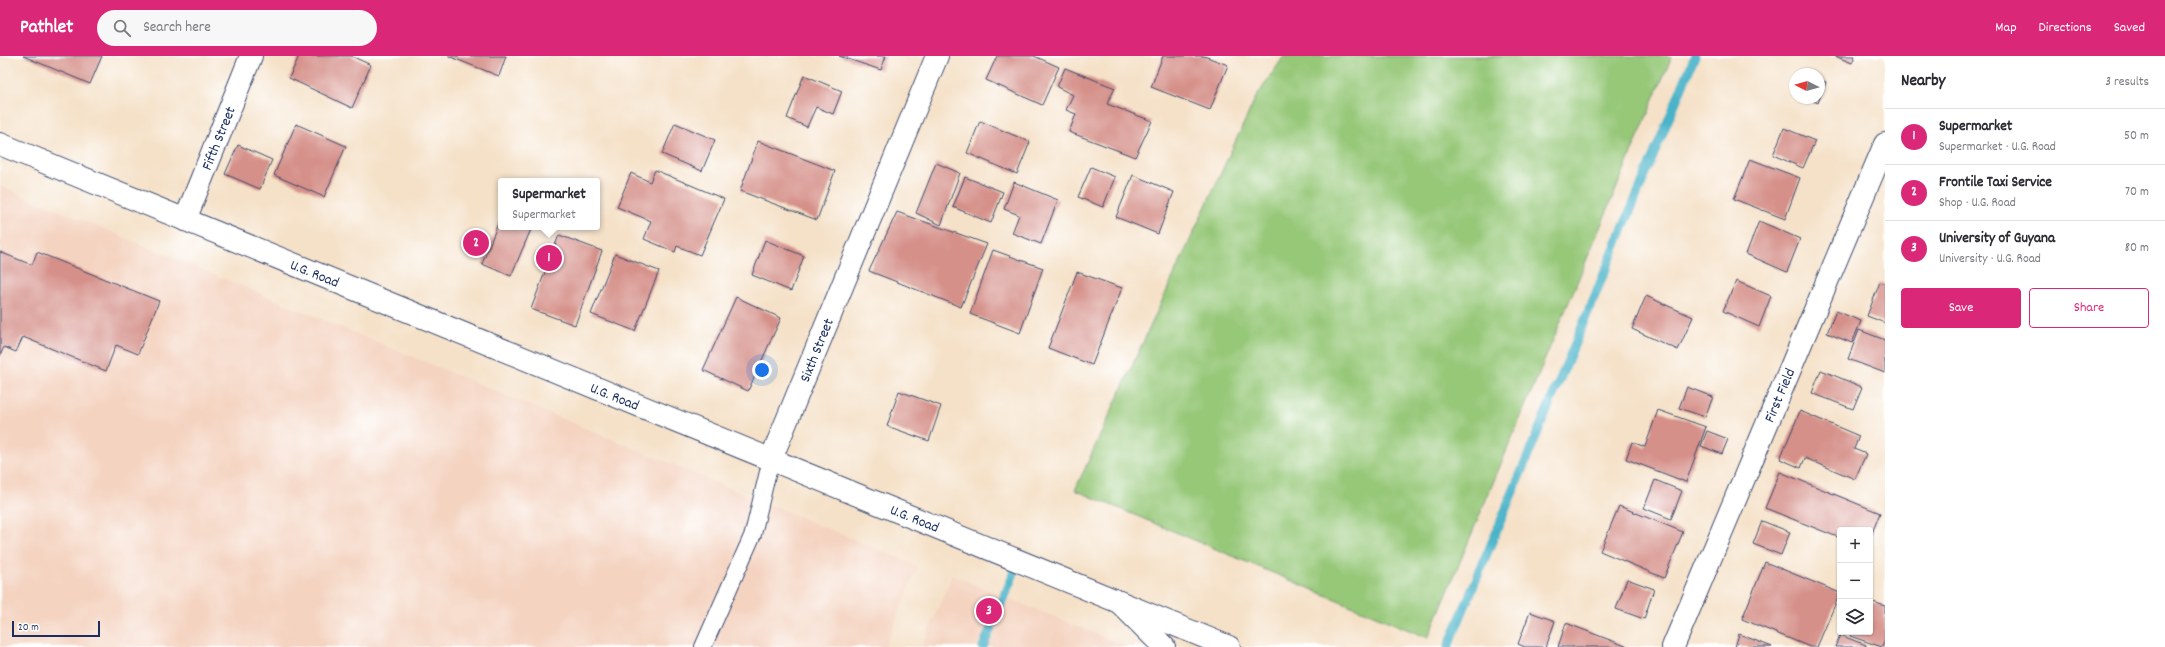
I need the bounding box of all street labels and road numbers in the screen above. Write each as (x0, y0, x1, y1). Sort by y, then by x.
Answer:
street label: Fifth Street (197, 103, 243, 174)
street label: U.G. Road (286, 255, 342, 295)
street label: Sixth Street (795, 315, 841, 386)
street label: First Field (1760, 365, 1802, 426)
street label: U.G. Road (586, 378, 642, 418)
street label: U.G. Road (886, 500, 942, 540)

